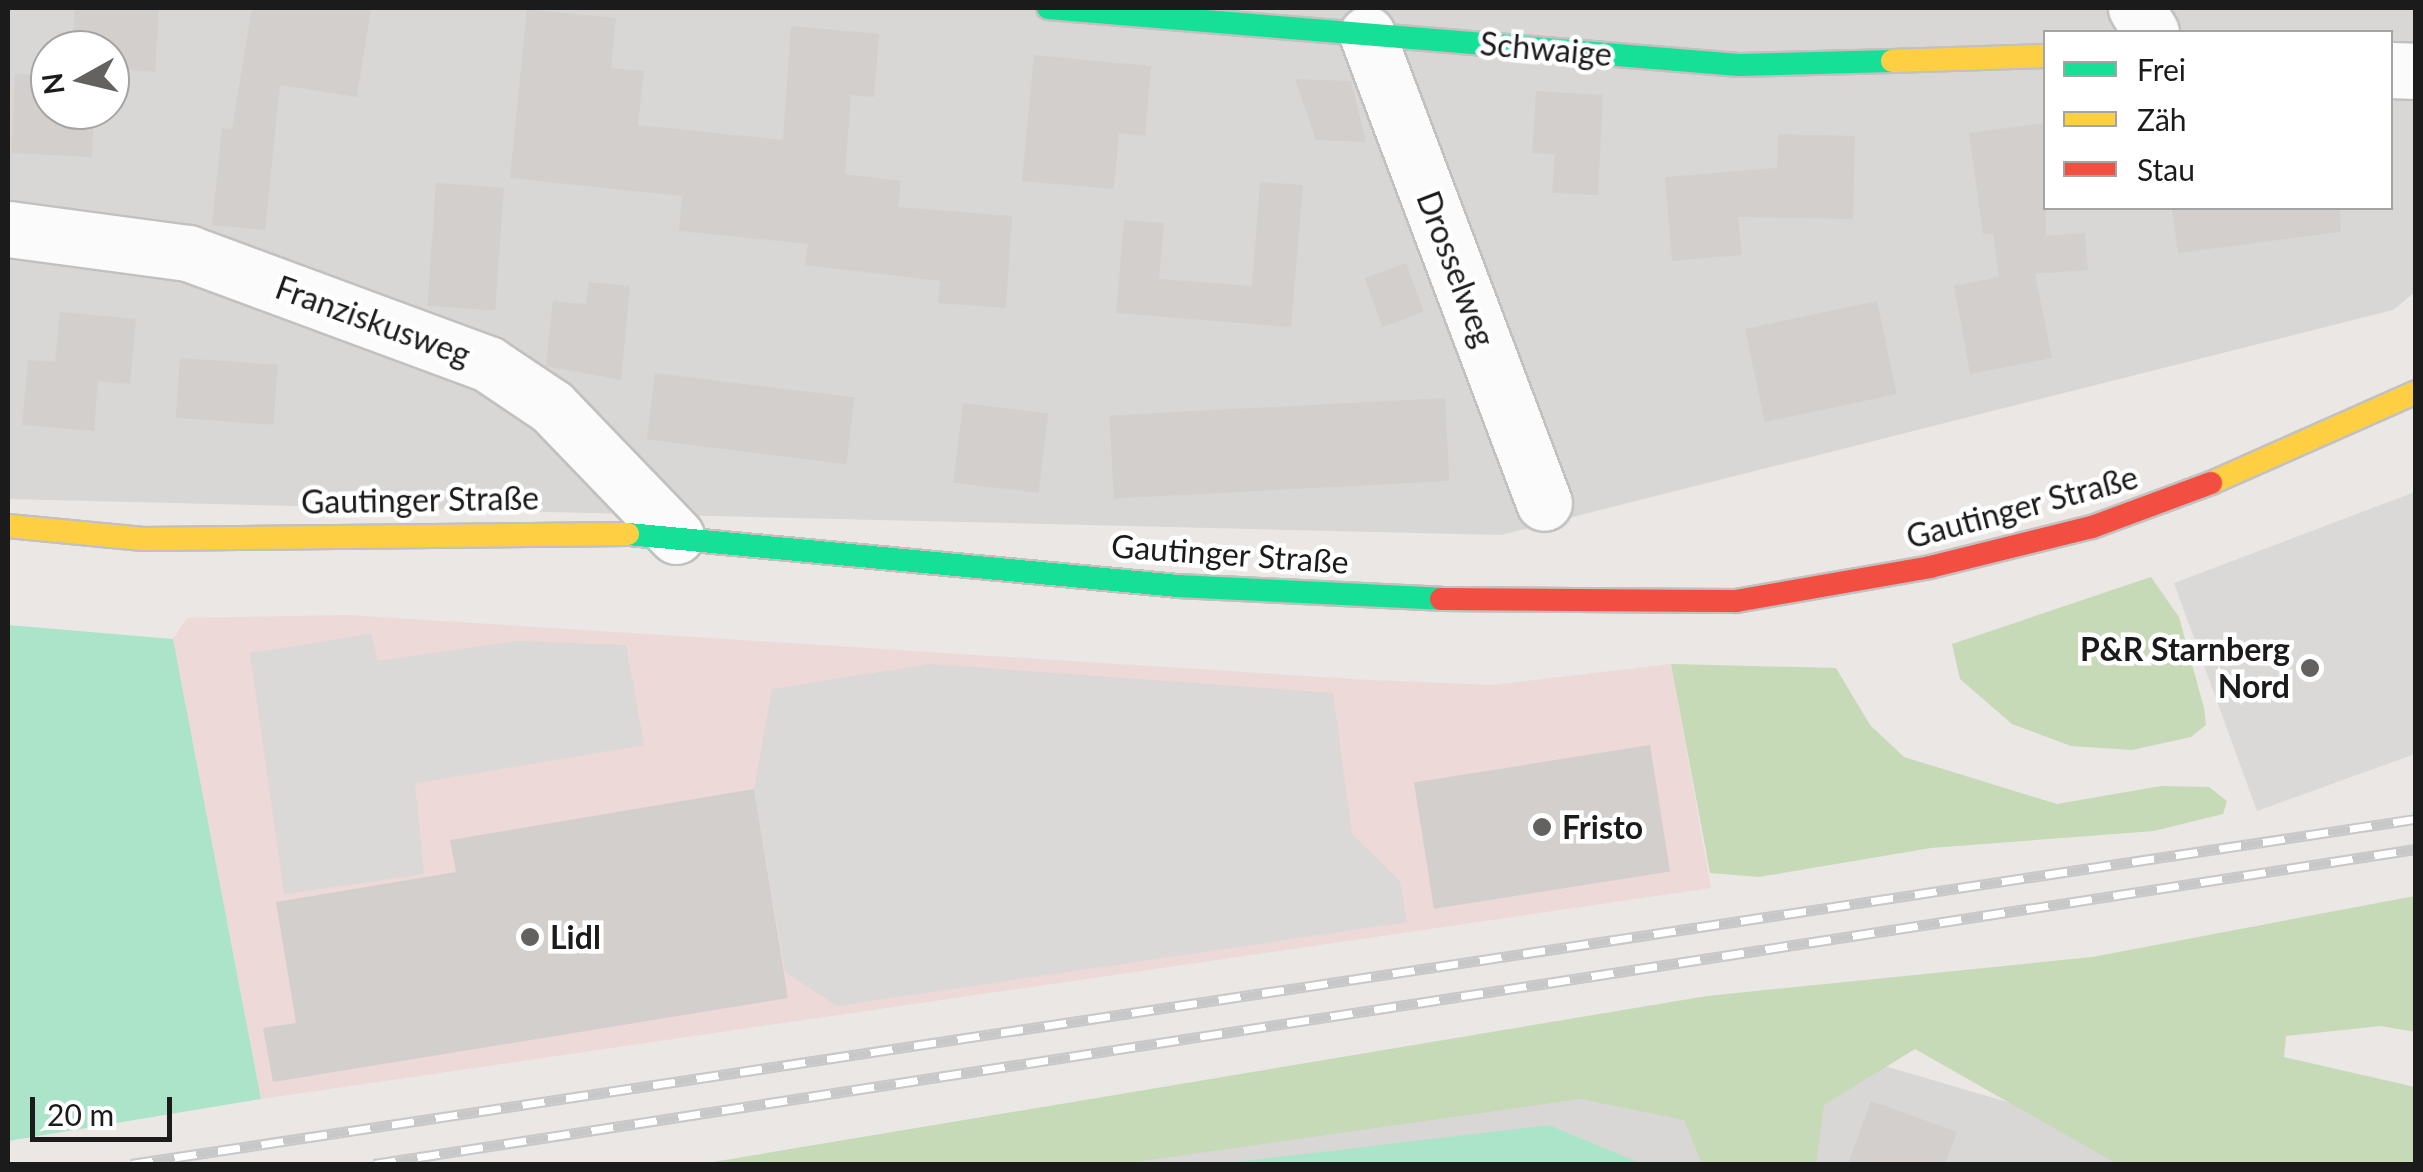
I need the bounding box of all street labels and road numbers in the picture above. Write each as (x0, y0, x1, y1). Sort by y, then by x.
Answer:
street label: Schwaige (1479, 24, 1613, 74)
street label: Drosselweg (1409, 186, 1503, 352)
street label: Franziskusweg (270, 268, 476, 374)
street label: Gautinger Straße (1902, 458, 2142, 556)
street label: Gautinger Straße (300, 479, 540, 521)
street label: Gautinger Straße (1110, 527, 1350, 581)

